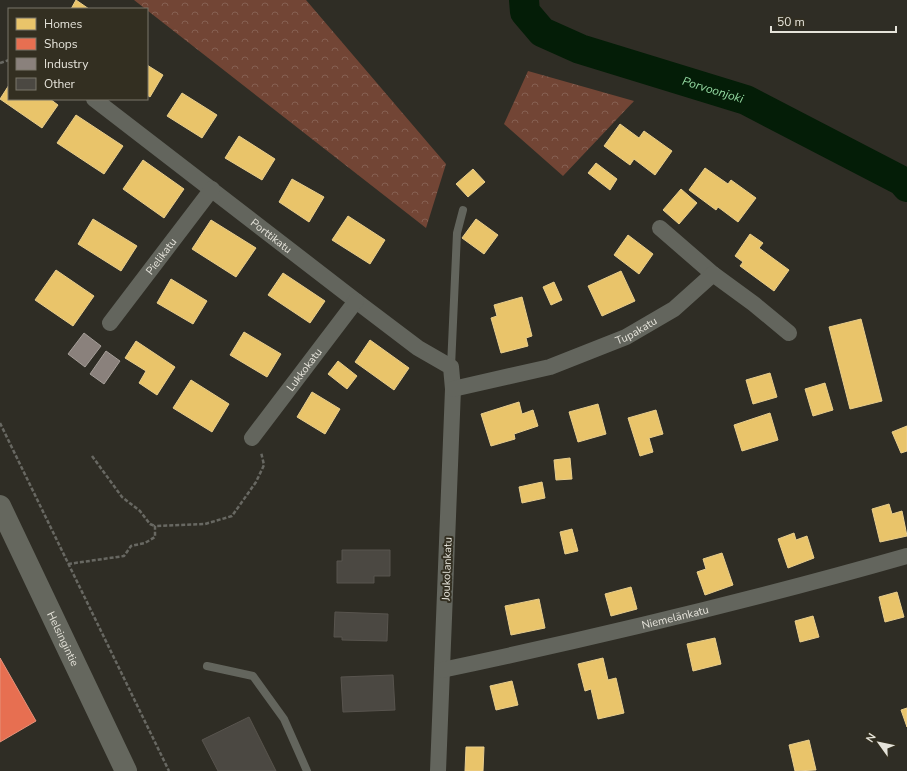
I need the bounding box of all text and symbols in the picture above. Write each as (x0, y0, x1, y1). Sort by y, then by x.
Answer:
legend (8, 8, 148, 100)
scale bar (771, 8, 896, 34)
text: 50 m (777, 14, 805, 30)
text: Homes (44, 16, 82, 32)
text: Shops (44, 36, 78, 52)
text: Industry (44, 56, 89, 72)
water label: Porvoonjoki (680, 73, 746, 107)
text: Other (44, 76, 76, 92)
street label: Porttikatu (248, 215, 295, 257)
street label: Pielikatu (142, 235, 180, 278)
street label: Tupakatu (613, 313, 660, 348)
street label: Lukkokatu (283, 345, 325, 394)
street label: Joukolankatu (438, 537, 456, 602)
street label: Niemelänkatu (640, 602, 710, 632)
street label: Helsingintie (44, 609, 83, 669)
north arrow (859, 723, 899, 763)
text: N (863, 730, 880, 745)

